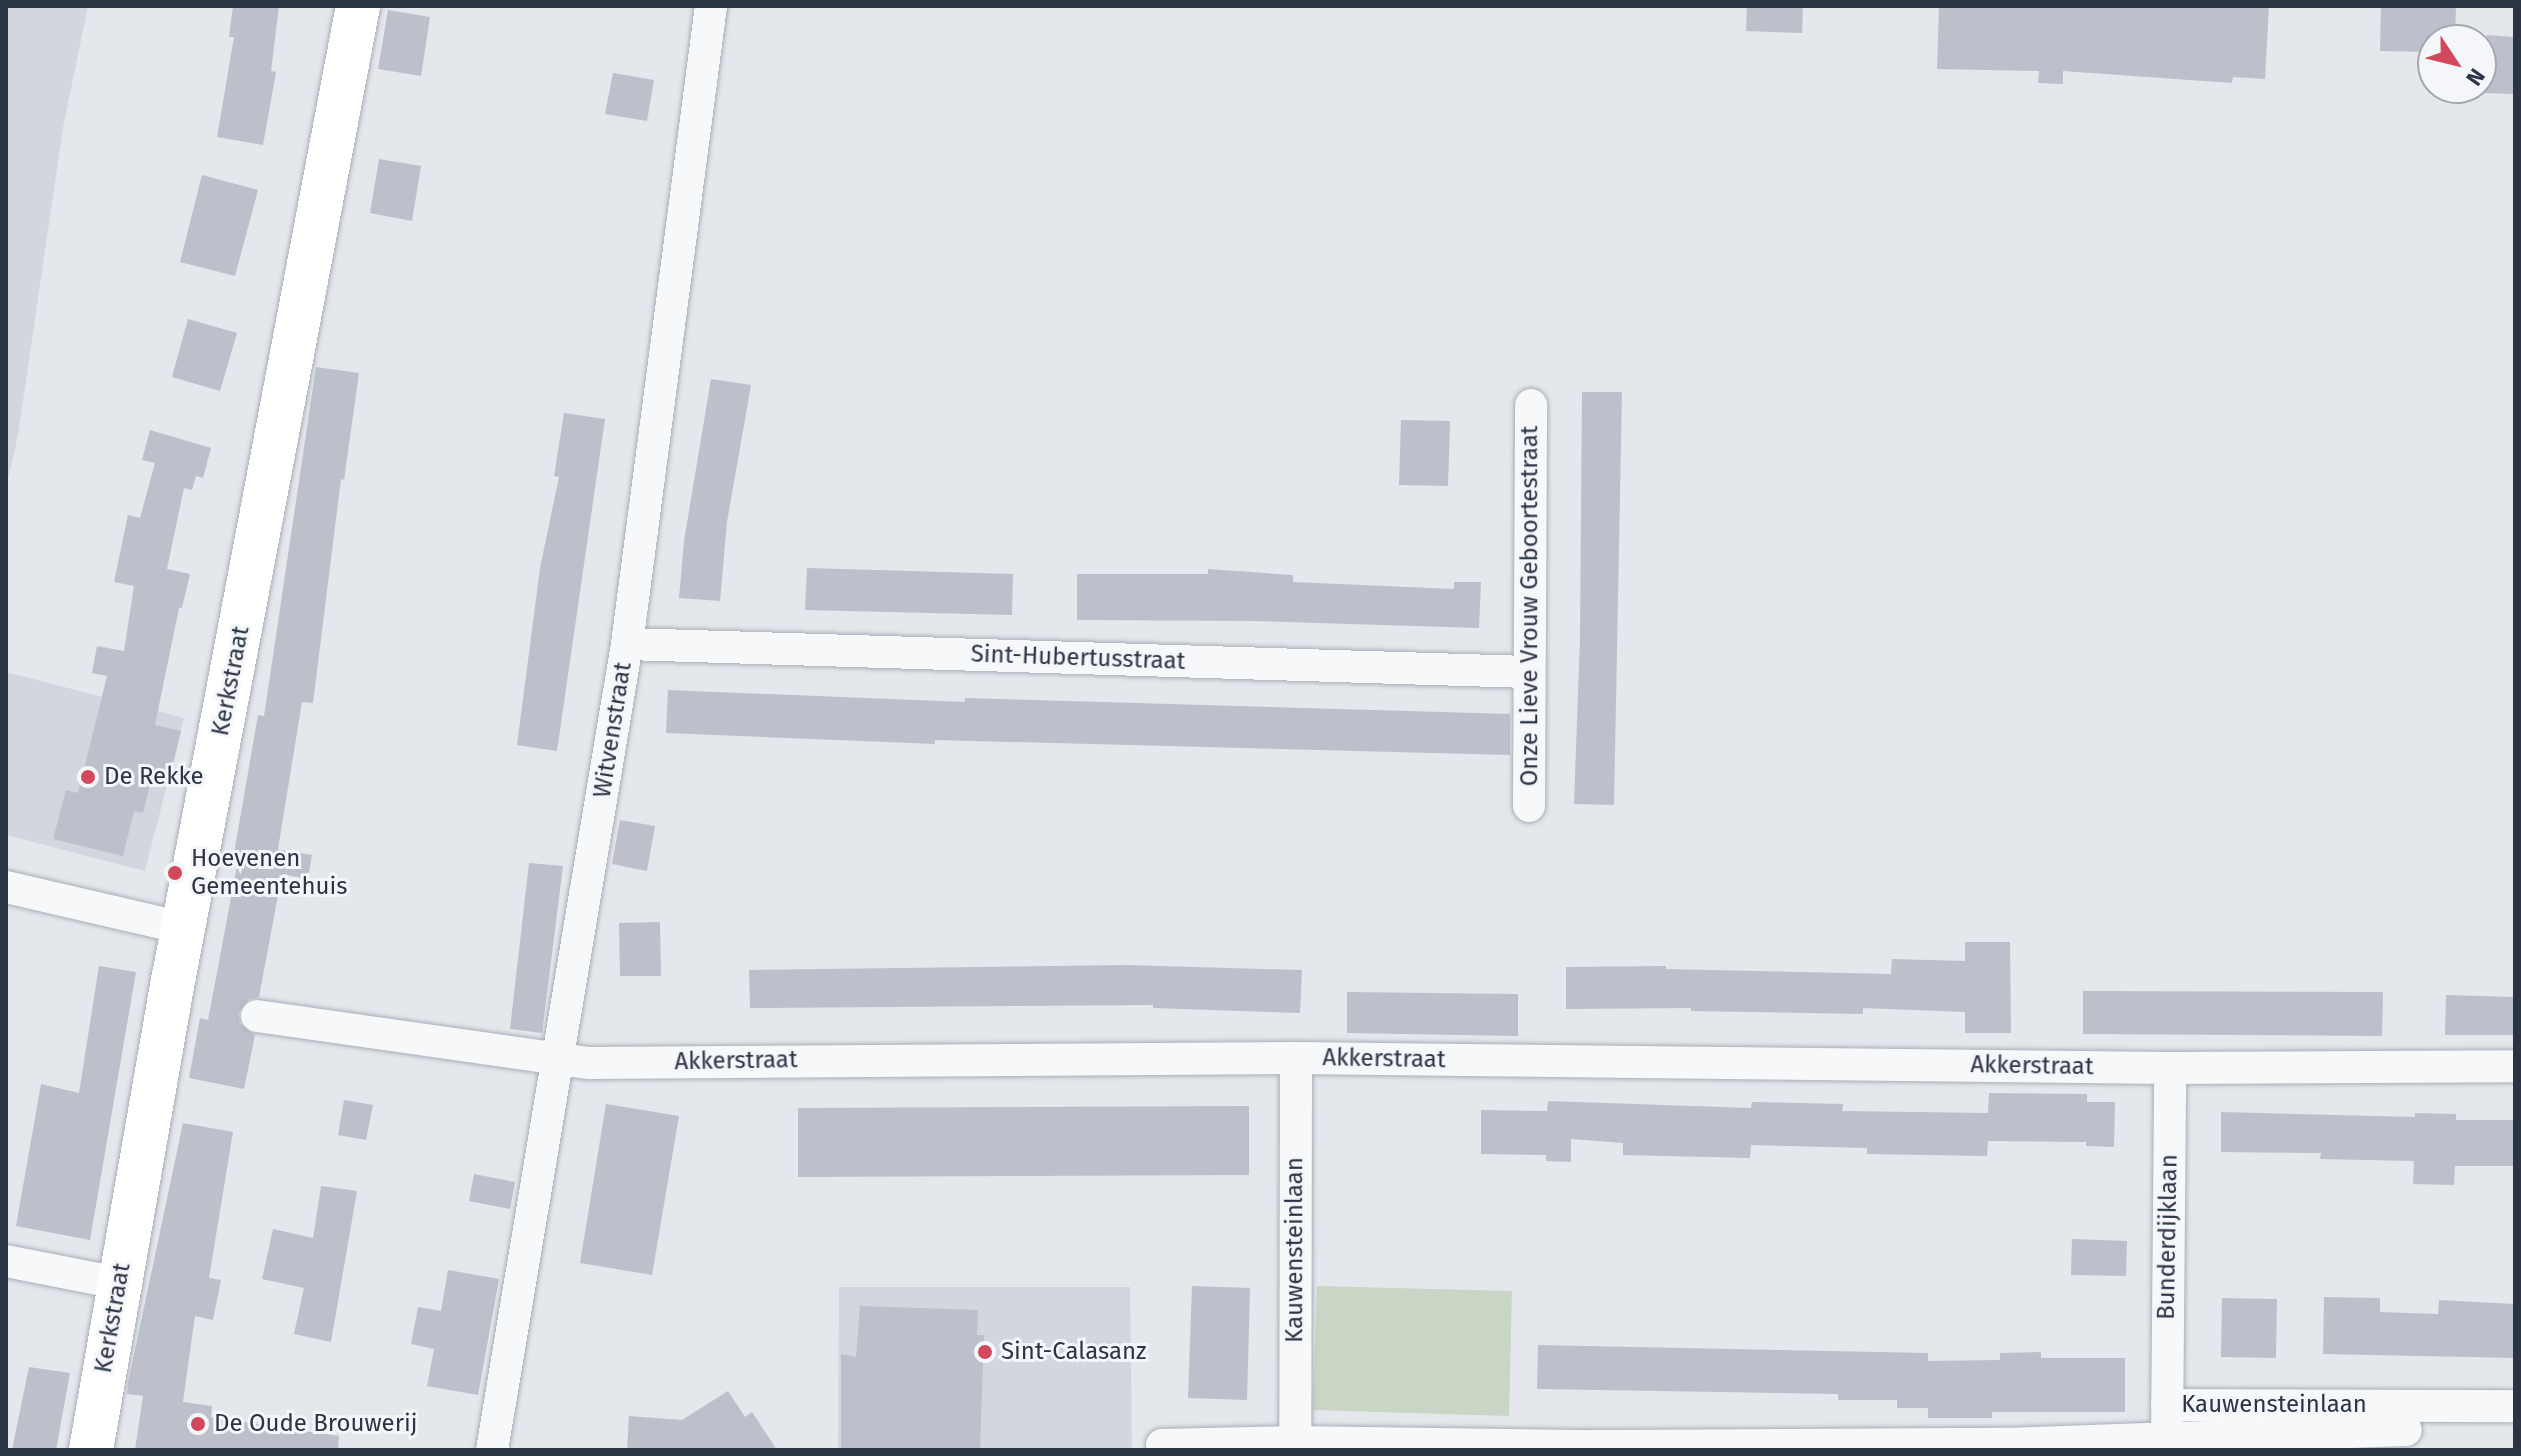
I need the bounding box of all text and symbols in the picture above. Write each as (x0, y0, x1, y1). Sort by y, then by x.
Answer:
north arrow (2417, 24, 2497, 104)
text: N (2460, 63, 2491, 91)
street label: Onze Lieve Vrouw Geboortestraat (1516, 426, 1544, 786)
street label: Kerkstraat (206, 624, 256, 738)
street label: Sint-Hubertusstraat (970, 640, 1186, 676)
street label: Witvenstraat (588, 660, 638, 800)
place label: De Rekke (104, 763, 204, 791)
marker: De Rekke (79, 768, 97, 786)
place label: Hoevenen Gemeentehuis (191, 845, 347, 901)
marker: Hoevenen Gemeentehuis (166, 864, 184, 882)
street label: Akkerstraat (1322, 1044, 1446, 1074)
street label: Akkerstraat (674, 1046, 798, 1076)
street label: Akkerstraat (1970, 1051, 2094, 1081)
street label: Bunderdijklaan (2152, 1154, 2184, 1320)
street label: Kauwensteinlaan (1281, 1157, 1309, 1343)
street label: Kerkstraat (89, 1261, 137, 1375)
place label: Sint-Calasanz (1001, 1338, 1147, 1366)
marker: Sint-Calasanz (976, 1343, 994, 1361)
street label: Kauwensteinlaan (2181, 1391, 2367, 1419)
place label: De Oude Brouwerij (214, 1410, 417, 1438)
marker: De Oude Brouwerij (189, 1415, 207, 1433)

